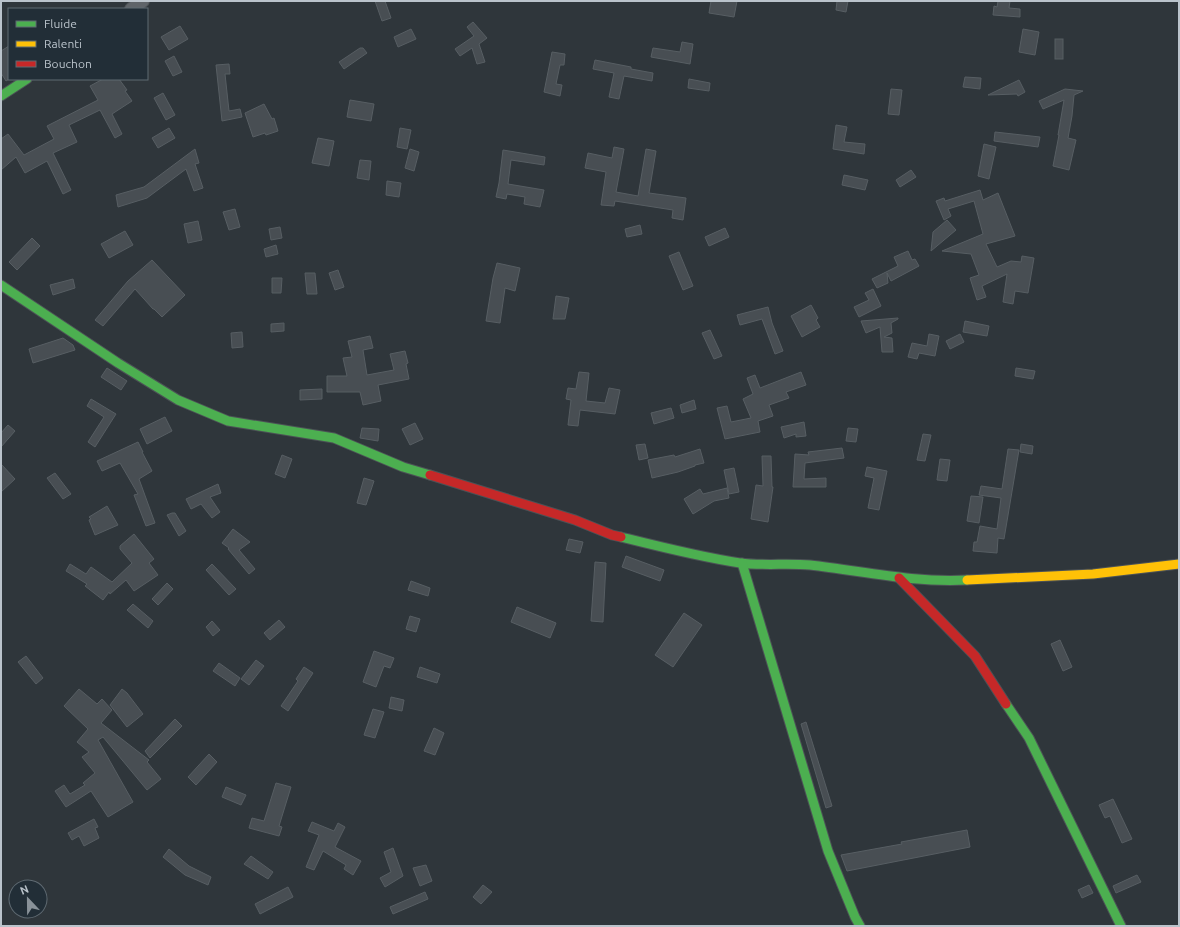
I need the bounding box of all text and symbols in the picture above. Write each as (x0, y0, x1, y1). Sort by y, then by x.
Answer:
legend (8, 8, 148, 80)
text: Fluide (44, 17, 77, 30)
text: Ralenti (44, 37, 82, 50)
text: Bouchon (44, 57, 92, 70)
north arrow (8, 879, 48, 919)
text: N (18, 883, 30, 897)

